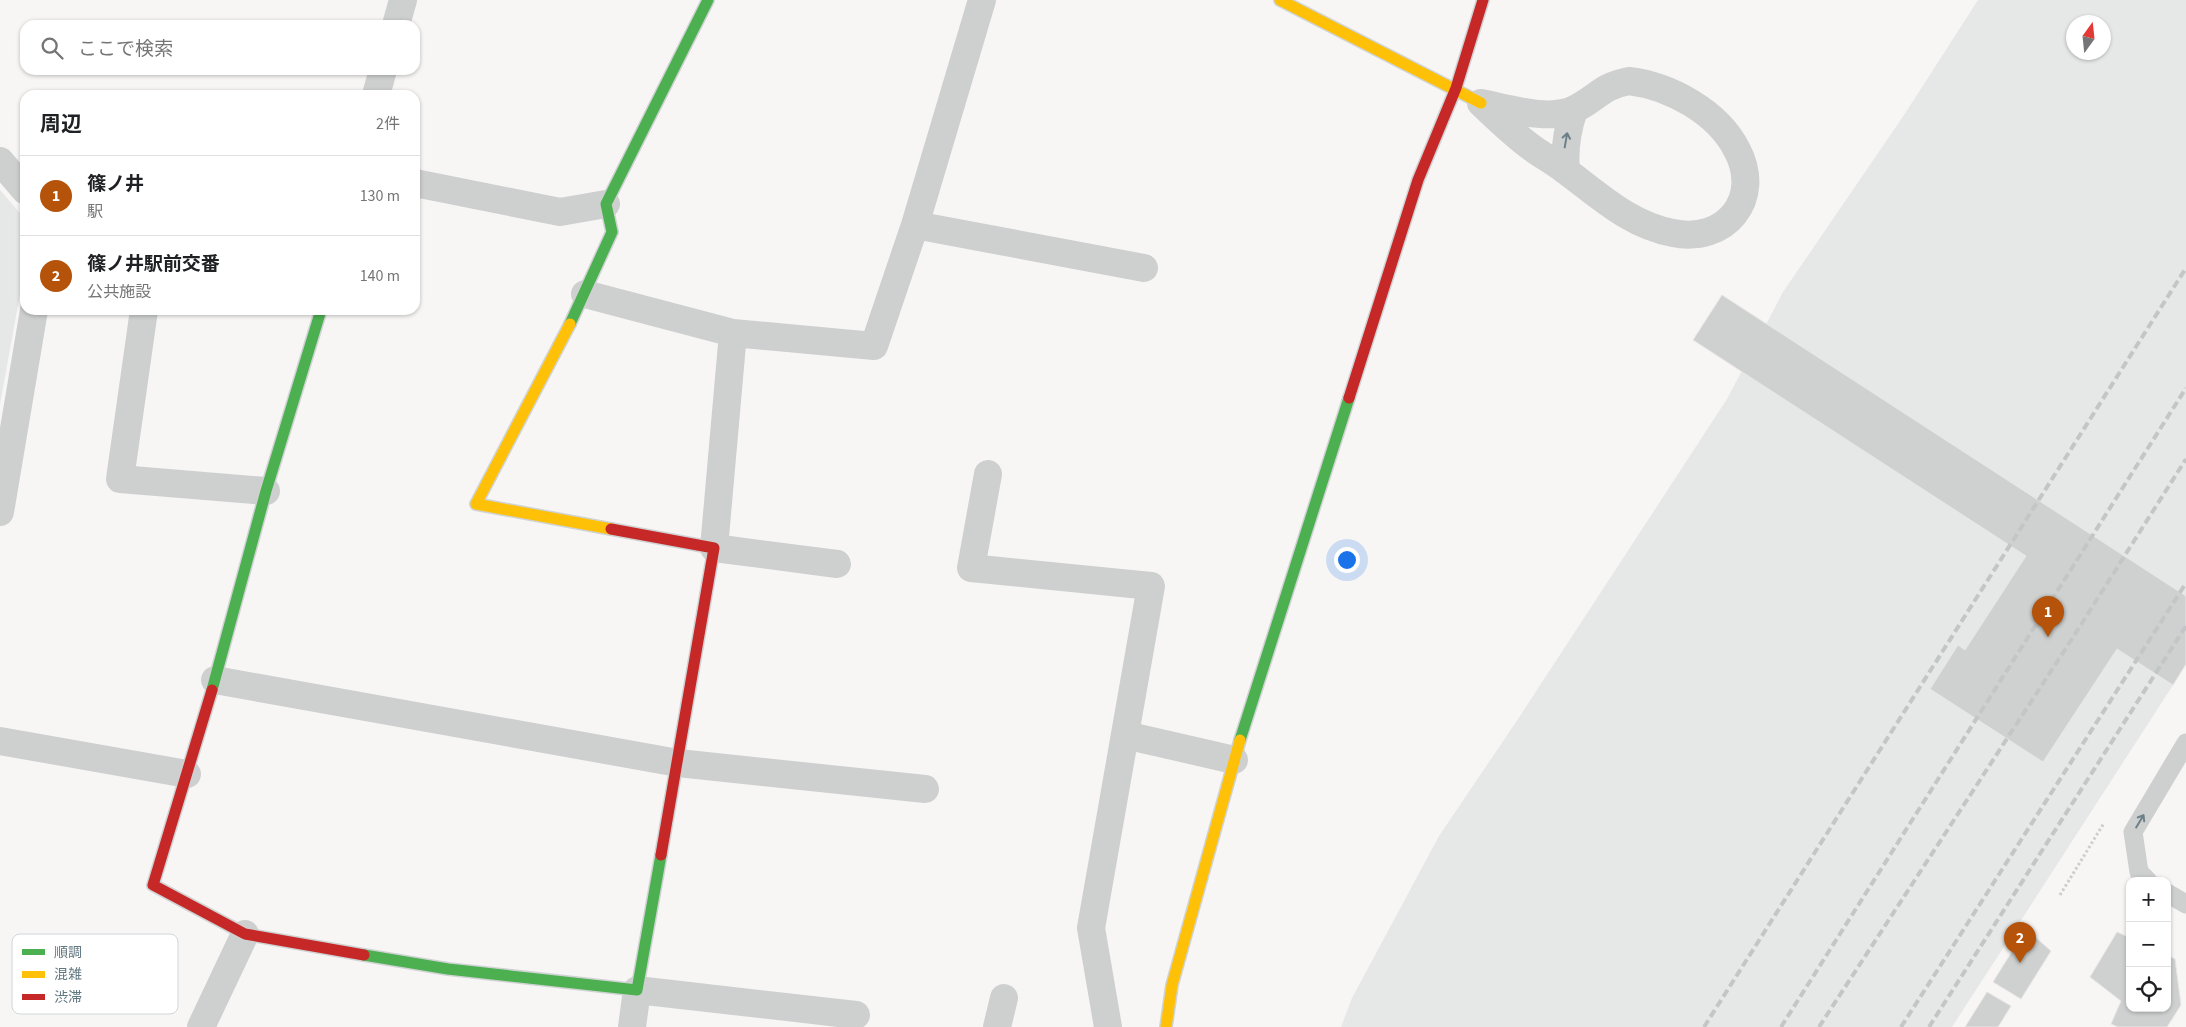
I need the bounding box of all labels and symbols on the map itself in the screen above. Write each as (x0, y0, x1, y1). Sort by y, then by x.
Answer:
north arrow (2066, 15, 2111, 60)
one-way arrow (1562, 132, 1572, 148)
your location (1334, 547, 1360, 573)
pin: 1 (2032, 596, 2064, 637)
one-way arrow (2135, 814, 2145, 828)
pin: 2 (2004, 922, 2036, 963)
legend (12, 934, 178, 1014)
text: 順調 (54, 943, 82, 963)
text: 混雑 (54, 965, 82, 985)
text: 渋滞 (54, 988, 82, 1008)

